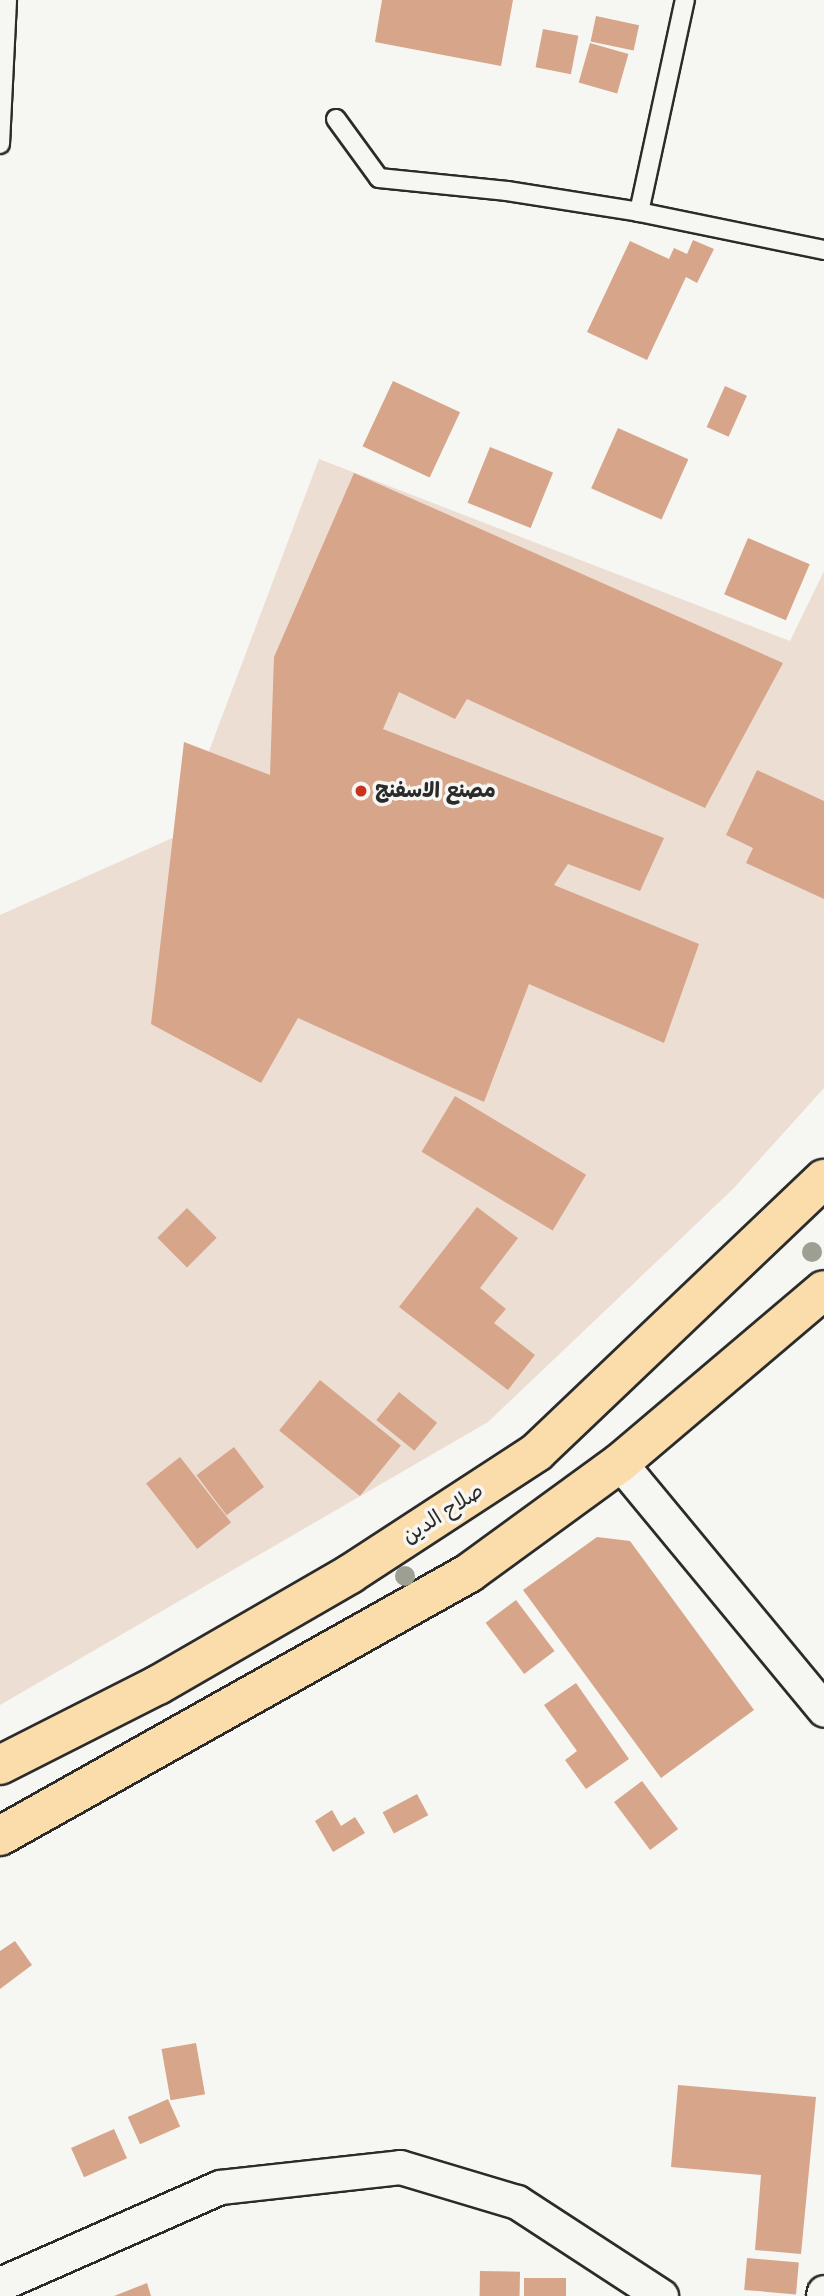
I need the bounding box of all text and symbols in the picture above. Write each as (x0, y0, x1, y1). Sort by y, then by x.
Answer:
place label: مصنع الاسفنج (375, 778, 496, 804)
marker: مصنع الاسفنج (353, 783, 369, 799)
street label: صلاح الدين (398, 1478, 488, 1550)

